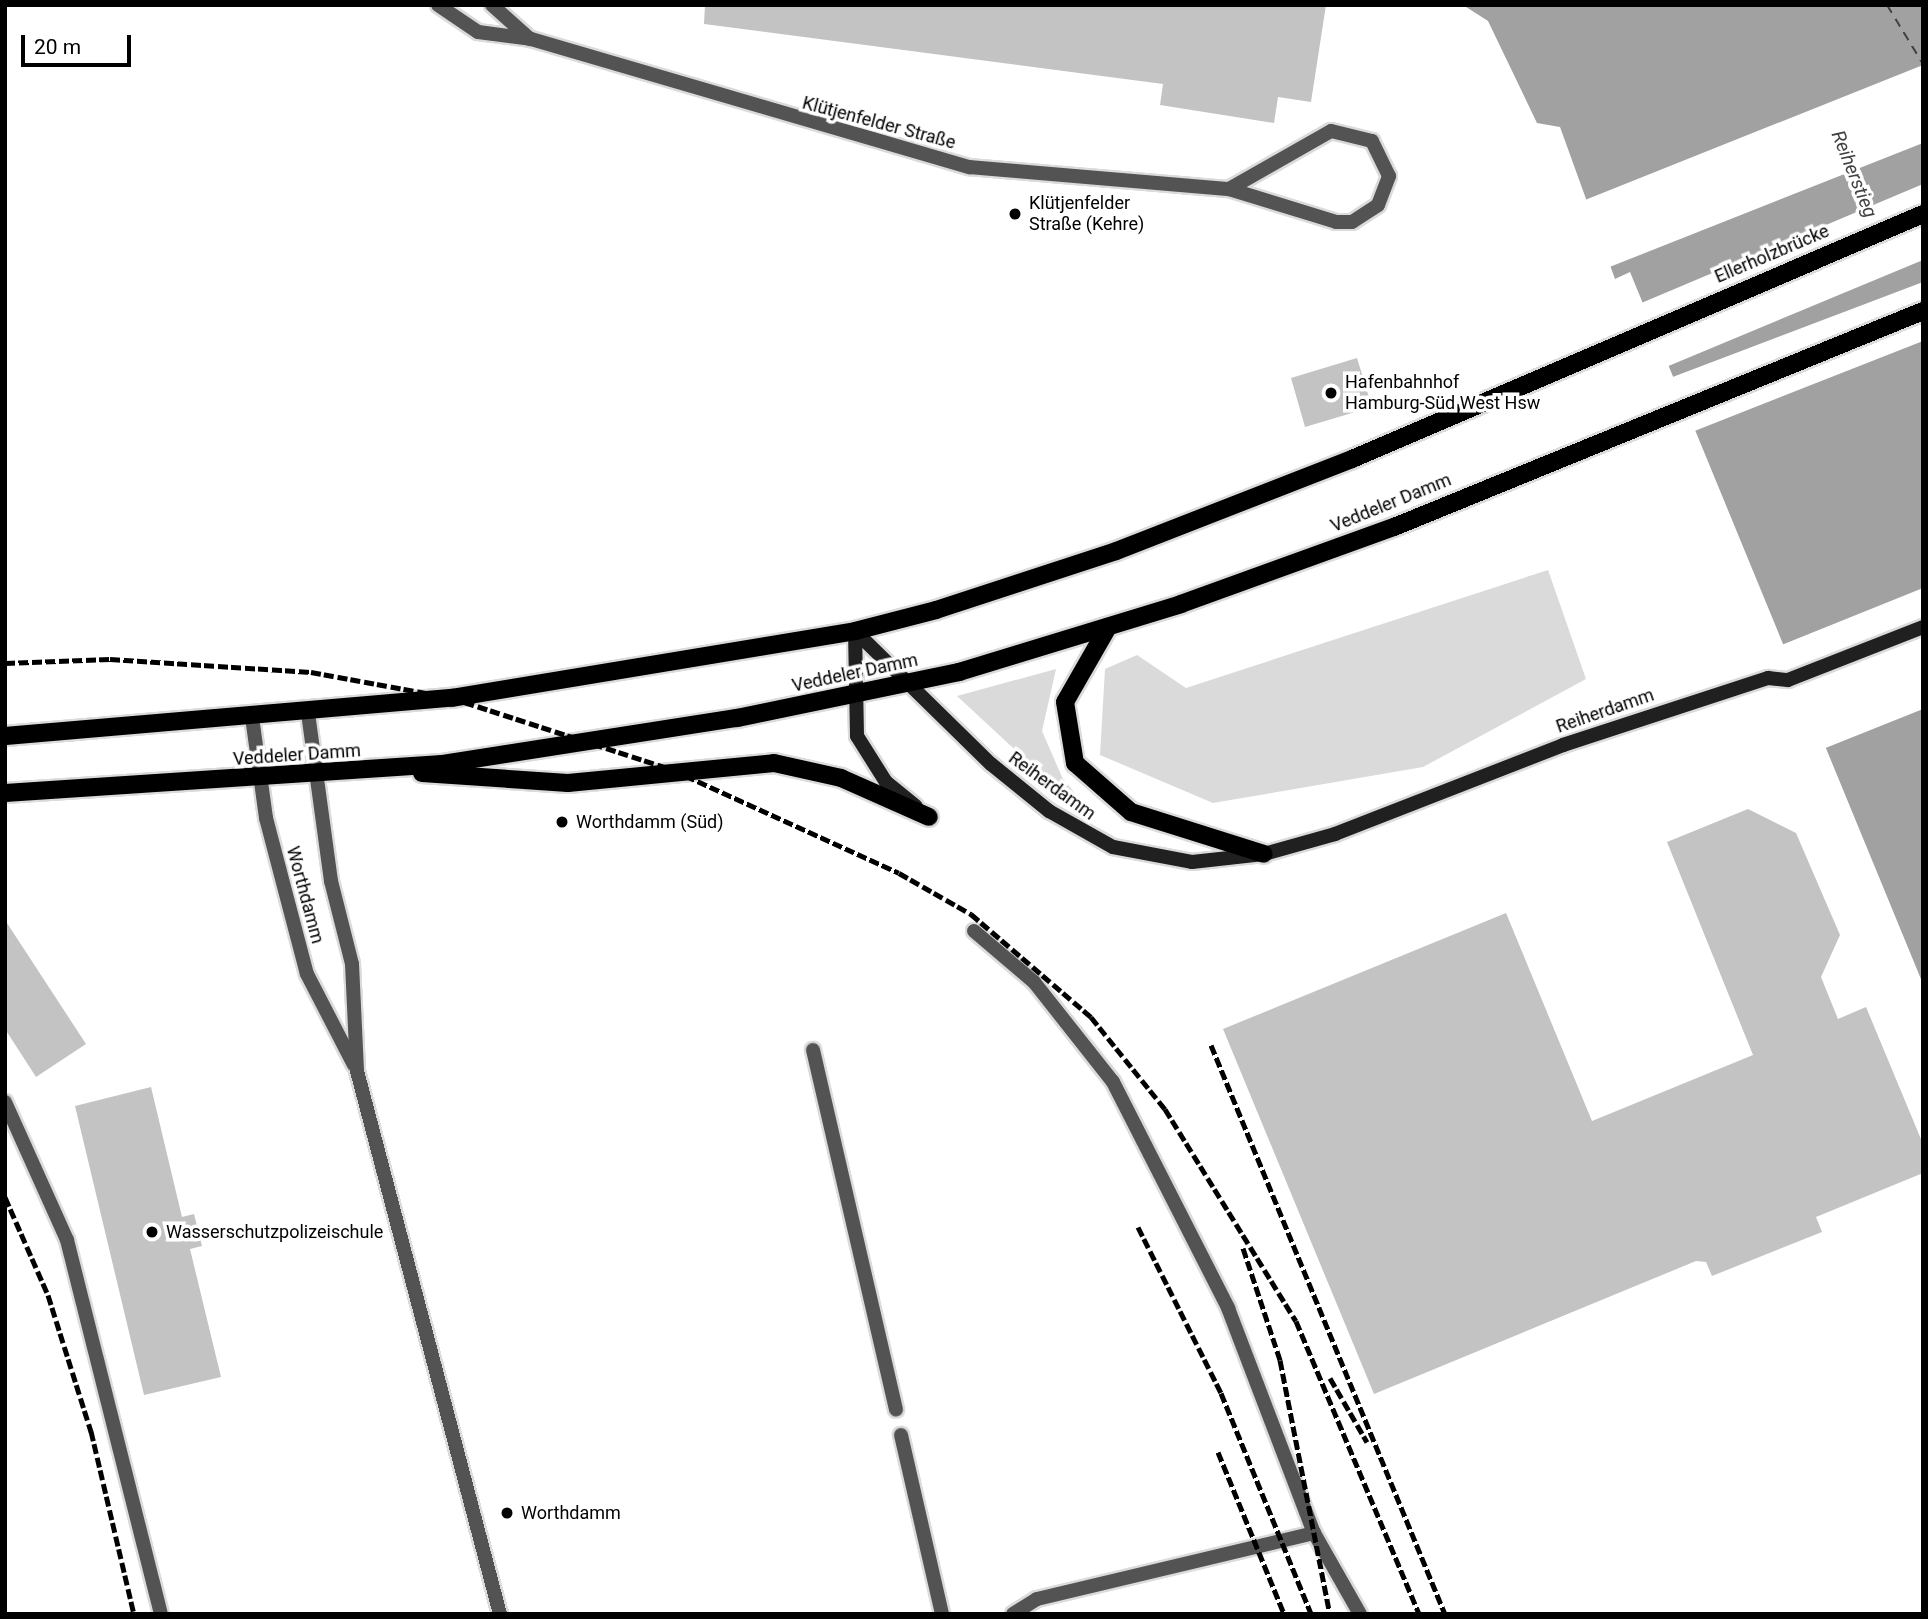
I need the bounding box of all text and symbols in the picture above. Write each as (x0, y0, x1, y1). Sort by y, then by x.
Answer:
scale bar (24, 21, 135, 65)
text: 20 m (34, 35, 81, 59)
street label: Klütjenfelder Straße (800, 92, 958, 154)
water label: Reiherstieg (1826, 127, 1882, 221)
place label: Klütjenfelder Straße (Kehre) (1029, 193, 1144, 235)
marker: Klütjenfelder Straße (Kehre) (1007, 206, 1023, 222)
street label: Ellerholzbrücke (1712, 220, 1832, 288)
place label: Hafenbahnhof Hamburg-Süd West Hsw (1345, 372, 1540, 414)
marker: Hafenbahnhof Hamburg-Süd West Hsw (1323, 385, 1339, 401)
street label: Veddeler Damm (1328, 469, 1454, 537)
street label: Veddeler Damm (790, 649, 920, 697)
street label: Reiherdamm (1553, 684, 1657, 738)
street label: Veddeler Damm (232, 740, 362, 770)
street label: Reiherdamm (1004, 747, 1100, 825)
place label: Worthdamm (Süd) (576, 811, 723, 833)
marker: Worthdamm (Süd) (554, 814, 570, 830)
street label: Worthdamm (282, 844, 328, 946)
place label: Wasserschutzpolizeischule (166, 1221, 383, 1243)
marker: Wasserschutzpolizeischule (144, 1224, 160, 1240)
place label: Worthdamm (521, 1502, 621, 1524)
marker: Worthdamm (499, 1505, 515, 1521)

